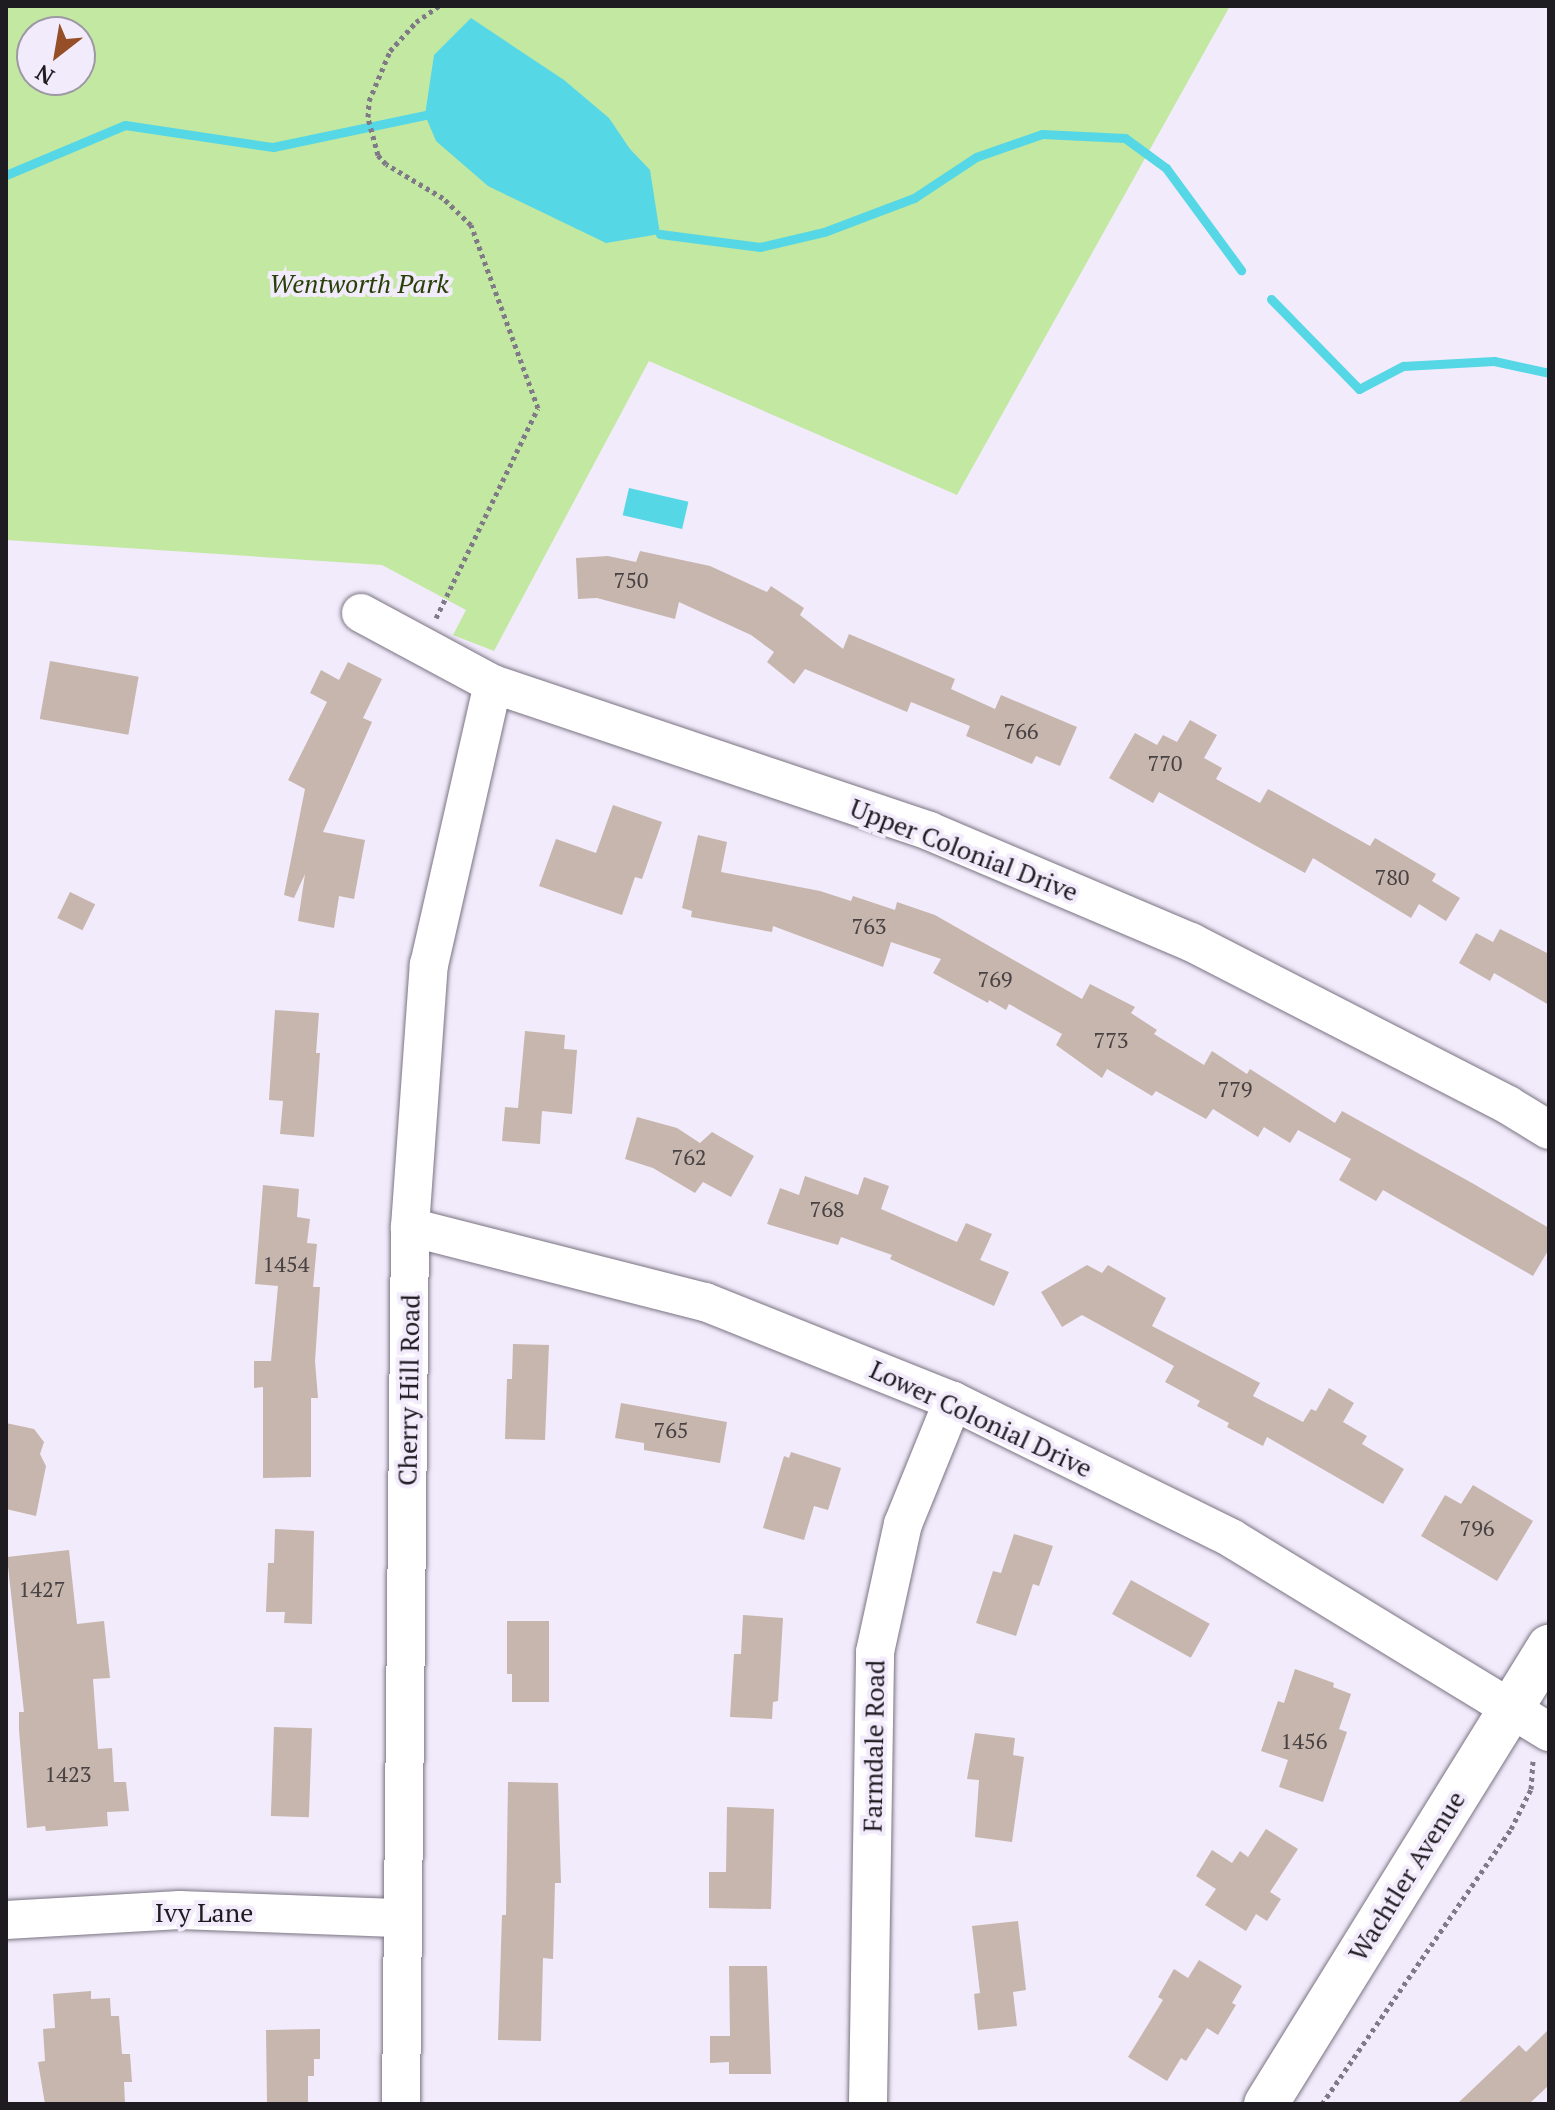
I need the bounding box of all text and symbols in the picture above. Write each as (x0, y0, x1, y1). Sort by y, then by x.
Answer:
north arrow (16, 16, 96, 96)
text: N (30, 59, 59, 92)
park label: Wentworth Park (269, 268, 449, 300)
house number: 750 (613, 567, 649, 593)
house number: 766 (1003, 718, 1039, 744)
house number: 770 (1147, 750, 1183, 776)
street label: Upper Colonial Drive (846, 792, 1082, 908)
house number: 780 (1374, 864, 1410, 890)
house number: 763 (851, 913, 887, 939)
house number: 769 (977, 966, 1013, 992)
house number: 773 (1093, 1027, 1129, 1053)
house number: 779 (1217, 1076, 1253, 1102)
house number: 762 (671, 1144, 707, 1170)
house number: 768 (809, 1196, 845, 1222)
house number: 1454 (263, 1251, 309, 1277)
street label: Cherry Hill Road (392, 1294, 426, 1486)
street label: Lower Colonial Drive (865, 1354, 1097, 1484)
house number: 765 (653, 1417, 689, 1443)
house number: 796 (1459, 1515, 1495, 1541)
house number: 1427 (19, 1576, 65, 1602)
street label: Farmdale Road (857, 1659, 891, 1833)
house number: 1456 (1281, 1728, 1327, 1754)
house number: 1423 (45, 1761, 91, 1787)
street label: Wachtler Avenue (1342, 1785, 1472, 1967)
street label: Ivy Lane (155, 1897, 253, 1929)

